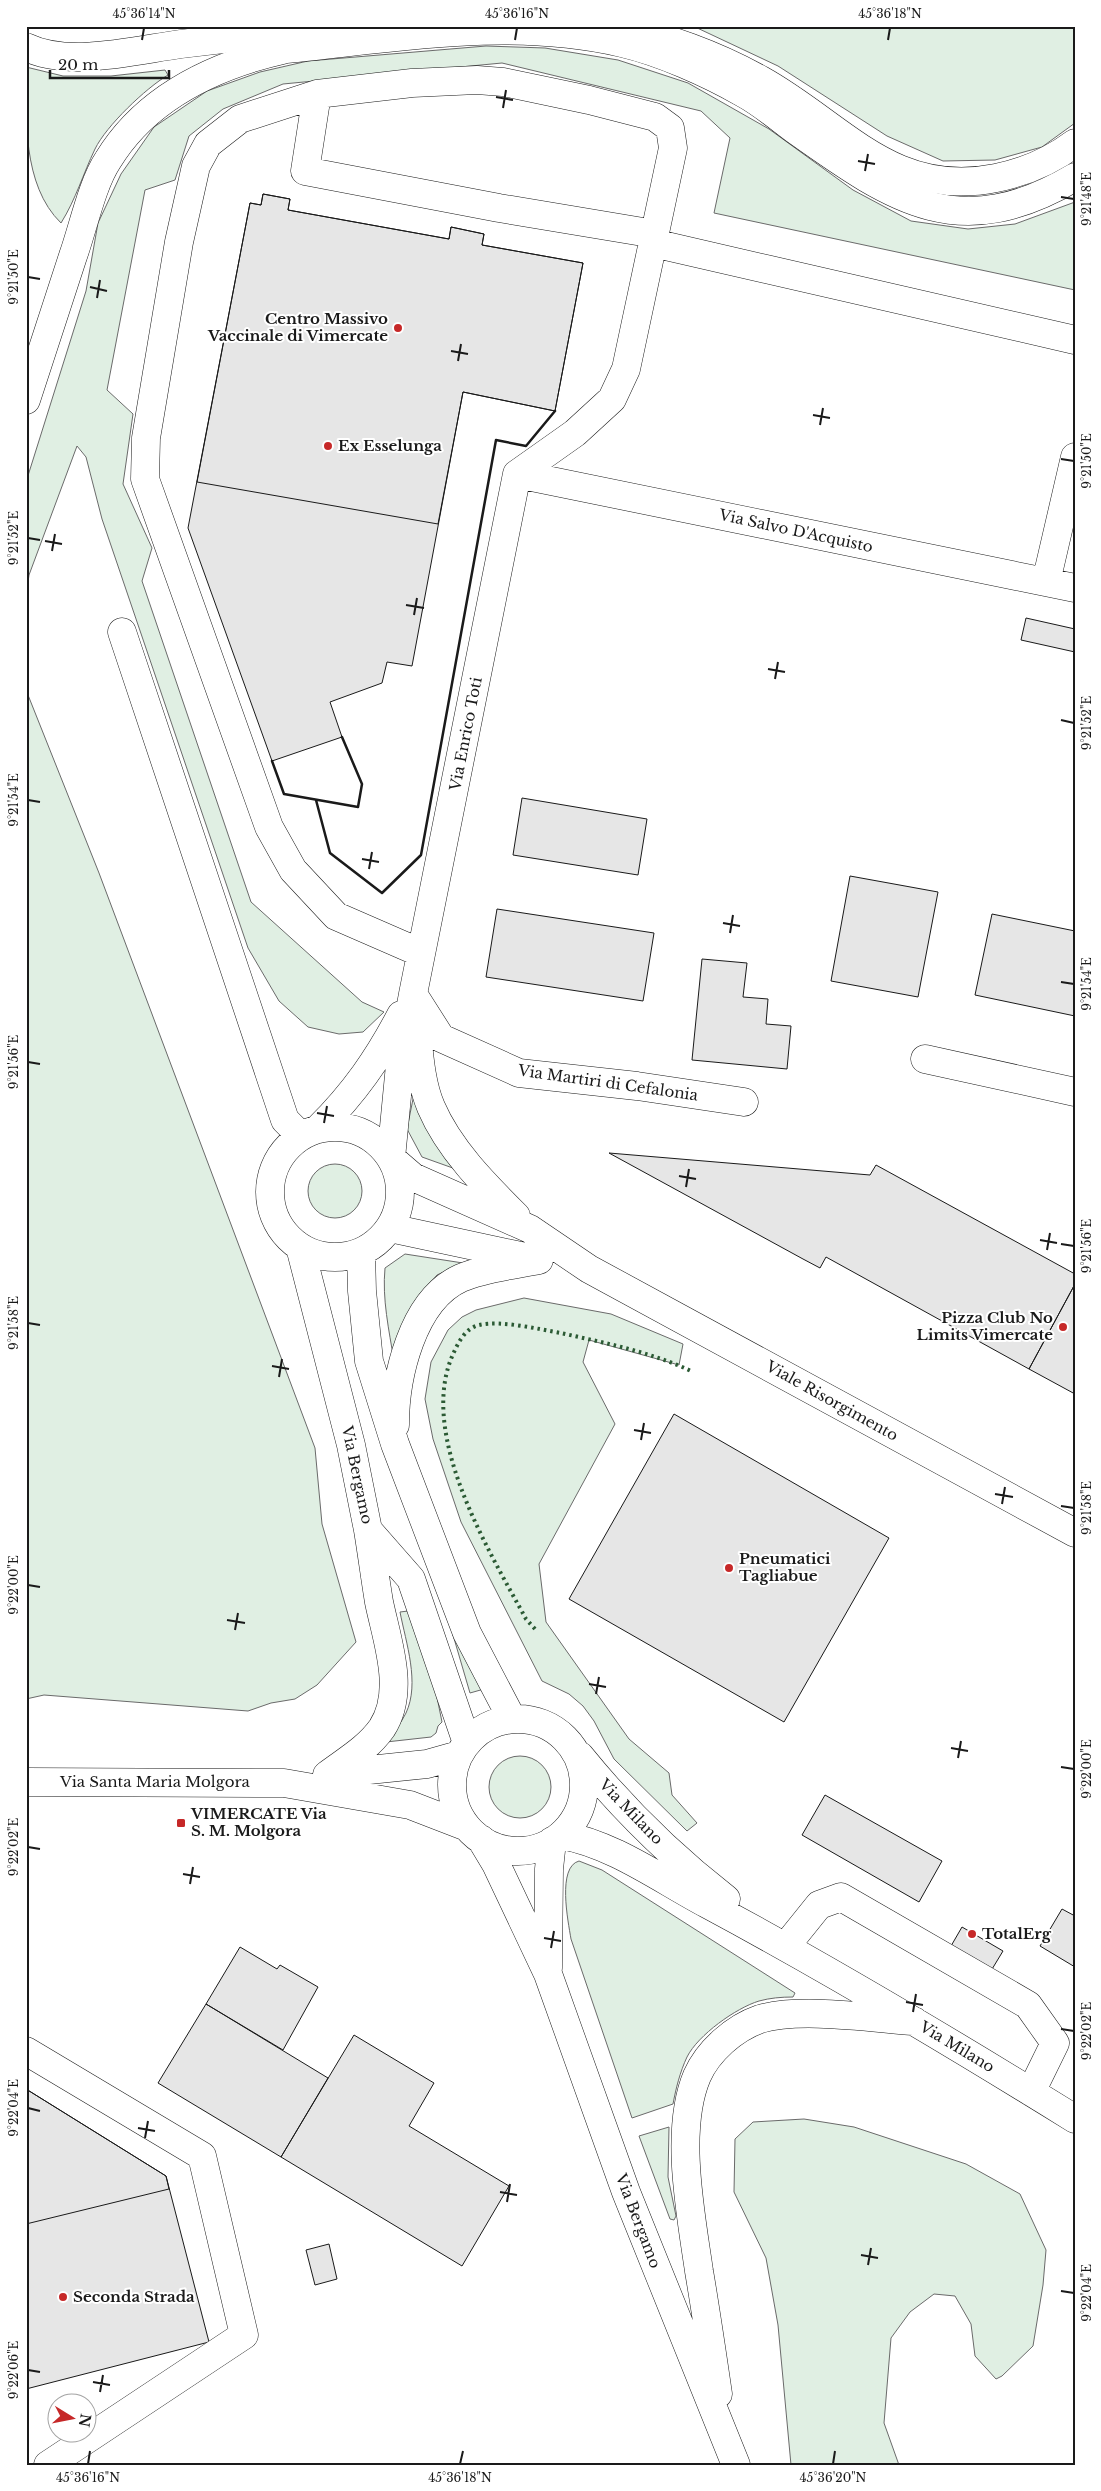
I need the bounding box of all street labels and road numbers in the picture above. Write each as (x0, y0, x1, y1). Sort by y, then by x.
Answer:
street label: Via Salvo D'Acquisto (716, 505, 875, 556)
street label: Via Enrico Toti (445, 675, 486, 793)
street label: Via Martiri di Cefalonia (516, 1060, 700, 1105)
street label: Viale Risorgimento (762, 1356, 902, 1445)
street label: Via Bergamo (338, 1423, 377, 1526)
street label: Via Santa Maria Molgora (59, 1772, 251, 1791)
street label: Via Milano (595, 1774, 667, 1849)
street label: Via Milano (916, 2016, 998, 2076)
street label: Via Bergamo (611, 2170, 665, 2271)

